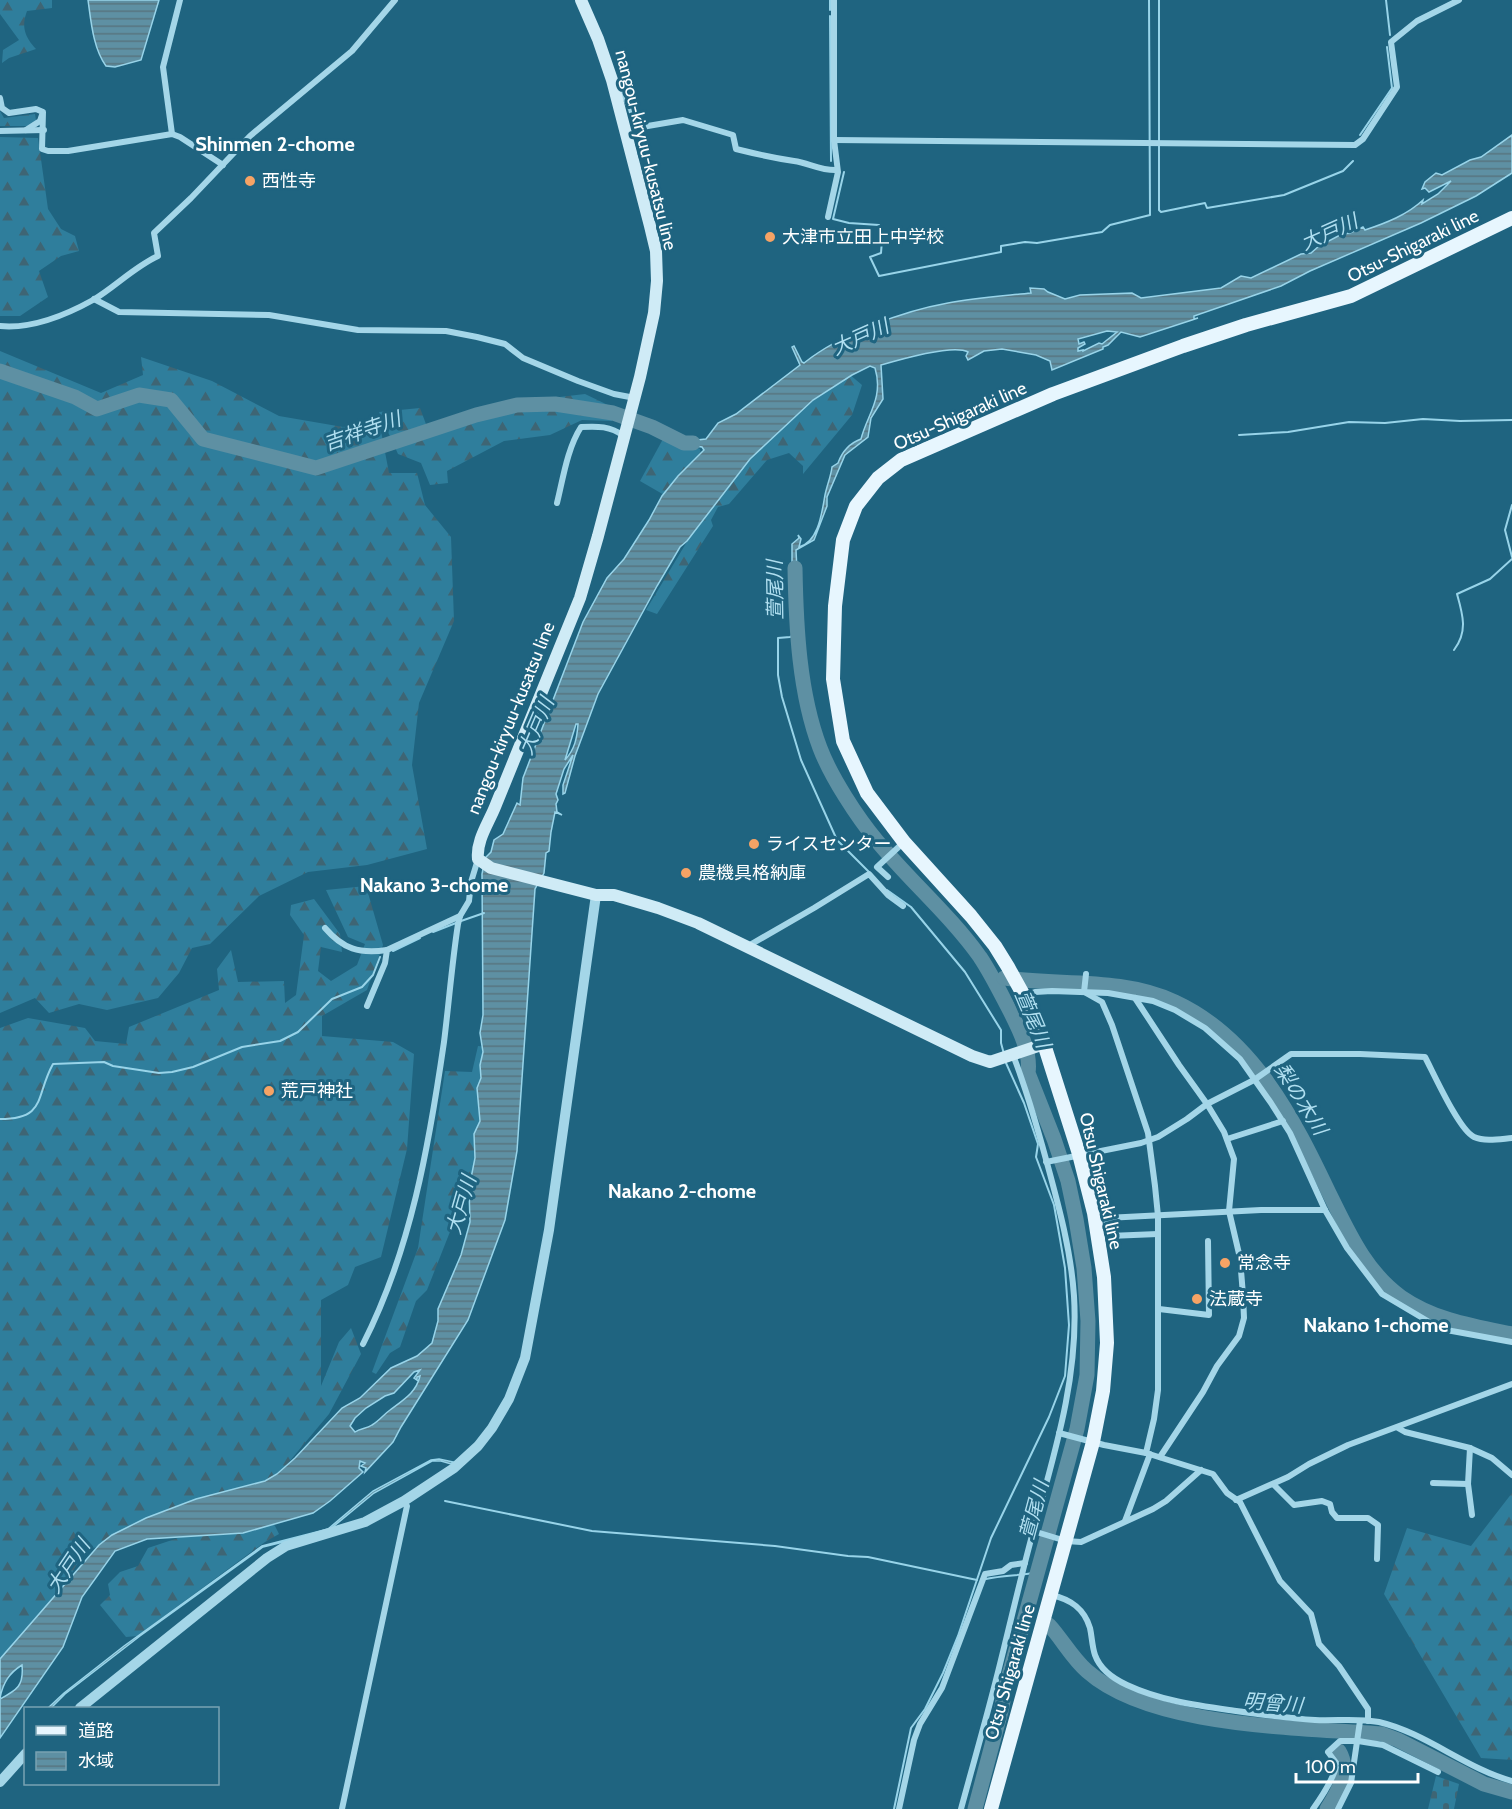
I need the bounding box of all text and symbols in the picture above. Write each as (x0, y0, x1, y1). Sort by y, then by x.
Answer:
street label: nangou-kiryuu-kusatsu line (610, 48, 682, 252)
district label: Shinmen 2-chome (195, 132, 355, 156)
place label: 西性寺 (262, 170, 316, 192)
marker: 西性寺 (243, 174, 257, 188)
street label: Otsu-Shigaraki line (1344, 205, 1482, 287)
water label: 大戸川 (1297, 208, 1363, 255)
place label: 大津市立田上中学校 (782, 226, 944, 248)
marker: 大津市立田上中学校 (763, 230, 777, 244)
water label: 大戸川 (828, 313, 894, 360)
street label: Otsu-Shigaraki line (890, 377, 1030, 455)
water label: 吉祥寺川 (320, 406, 406, 455)
water label: 萱尾川 (762, 558, 788, 620)
street label: nangou-kiryuu-kusatsu line (462, 619, 560, 817)
water label: 大戸川 (513, 692, 560, 758)
place label: ライスセンター (766, 833, 891, 855)
marker: ライスセンター (747, 837, 761, 851)
place label: 農機具格納庫 (698, 862, 806, 884)
marker: 農機具格納庫 (679, 866, 693, 880)
district label: Nakano 3-chome (360, 873, 508, 897)
water label: 萱尾川 (1010, 987, 1057, 1053)
water label: 梨の木川 (1270, 1059, 1333, 1141)
place label: 荒戸神社 (281, 1080, 353, 1102)
marker: 荒戸神社 (262, 1084, 276, 1098)
street label: Otsu Shigaraki line (1075, 1110, 1127, 1252)
water label: 大戸川 (441, 1171, 481, 1237)
district label: Nakano 2-chome (608, 1179, 756, 1203)
place label: 常念寺 (1237, 1252, 1291, 1274)
marker: 常念寺 (1218, 1256, 1232, 1270)
place label: 法蔵寺 (1209, 1288, 1263, 1310)
marker: 法蔵寺 (1190, 1292, 1204, 1306)
district label: Nakano 1-chome (1303, 1313, 1449, 1337)
water label: 萱尾川 (1015, 1476, 1054, 1542)
water label: 大戸川 (41, 1533, 96, 1598)
street label: Otsu Shigaraki line (980, 1602, 1040, 1742)
water label: 明曾川 (1242, 1688, 1306, 1718)
legend (24, 1707, 219, 1785)
text: 道路 (78, 1720, 114, 1742)
scale bar (1296, 1746, 1418, 1784)
text: 水域 (78, 1750, 114, 1772)
text: 100 m (1305, 1756, 1356, 1778)

